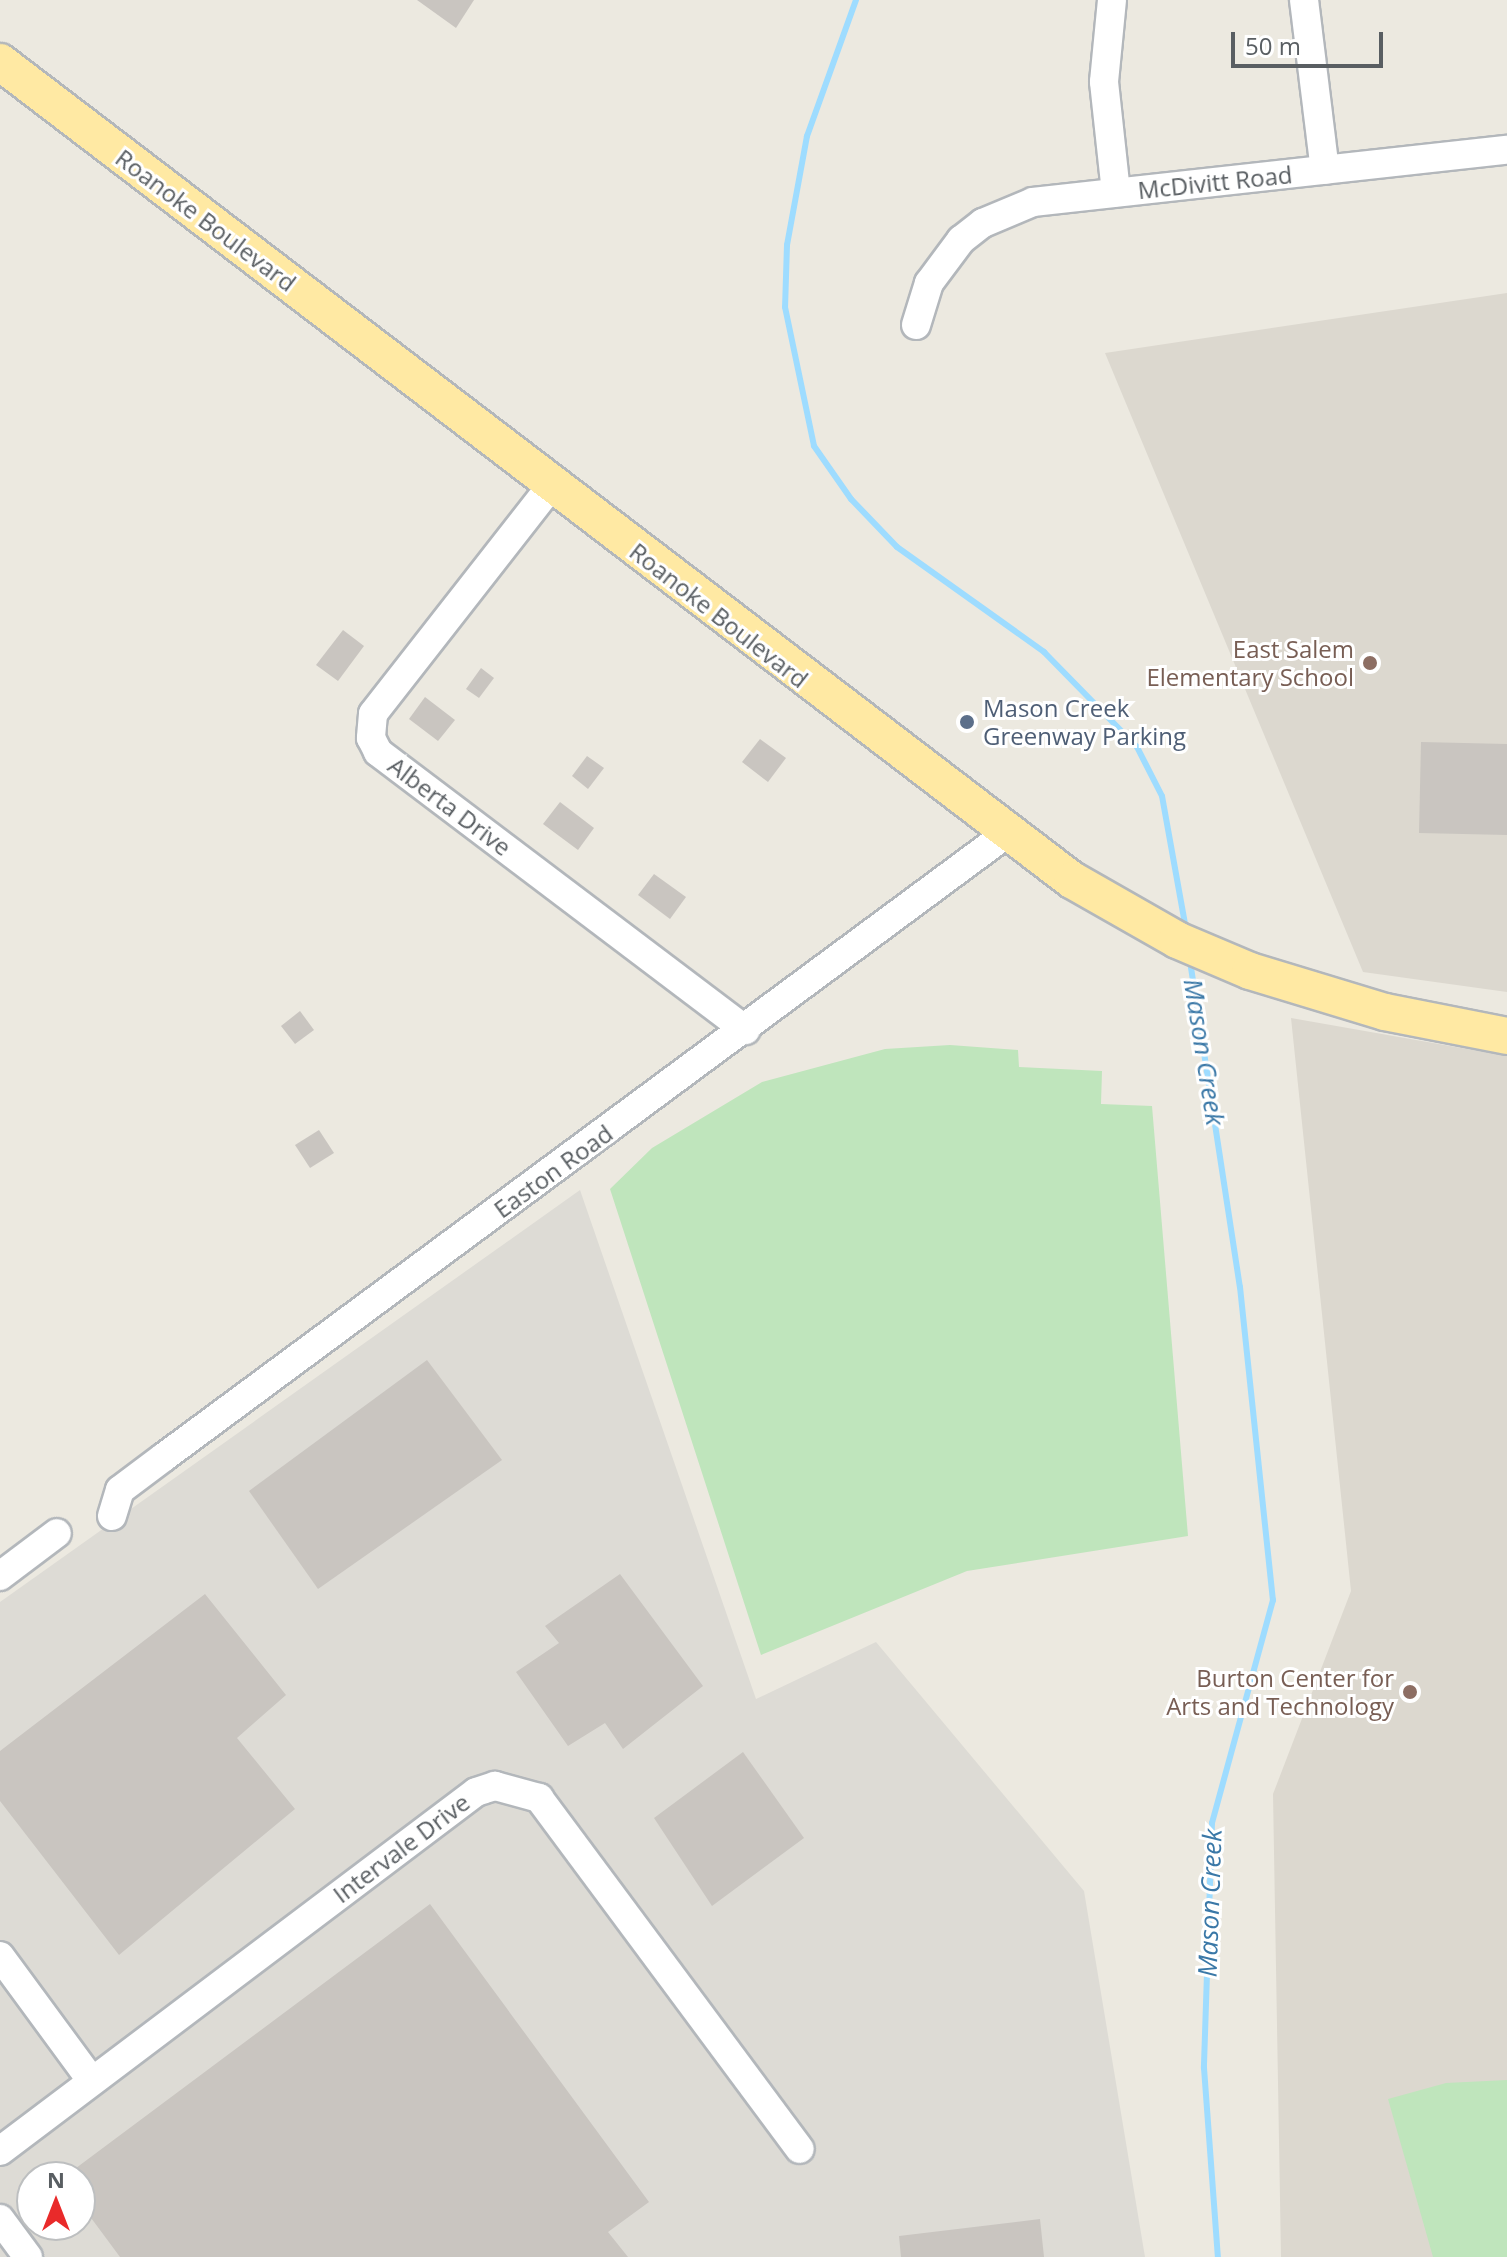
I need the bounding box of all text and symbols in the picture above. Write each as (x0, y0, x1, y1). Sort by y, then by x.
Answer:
scale bar (1235, 16, 1387, 66)
text: 50 m (1245, 29, 1301, 62)
street label: Roanoke Boulevard (110, 143, 302, 297)
street label: McDivitt Road (1136, 160, 1294, 204)
street label: Roanoke Boulevard (624, 537, 814, 693)
place label: East Salem Elementary School (1146, 635, 1354, 691)
marker: East Salem Elementary School (1361, 654, 1379, 672)
place label: Mason Creek Greenway Parking (983, 694, 1186, 750)
marker: Mason Creek Greenway Parking (958, 713, 976, 731)
street label: Alberta Drive (383, 751, 517, 861)
water label: Mason Creek (1177, 976, 1231, 1128)
street label: Easton Road (488, 1118, 618, 1224)
place label: Burton Center for Arts and Technology (1166, 1664, 1394, 1720)
marker: Burton Center for Arts and Technology (1401, 1683, 1419, 1701)
street label: Intervale Drive (327, 1787, 475, 1909)
water label: Mason Creek (1192, 1828, 1228, 1978)
north arrow (16, 2161, 96, 2241)
text: N (47, 2164, 65, 2194)

